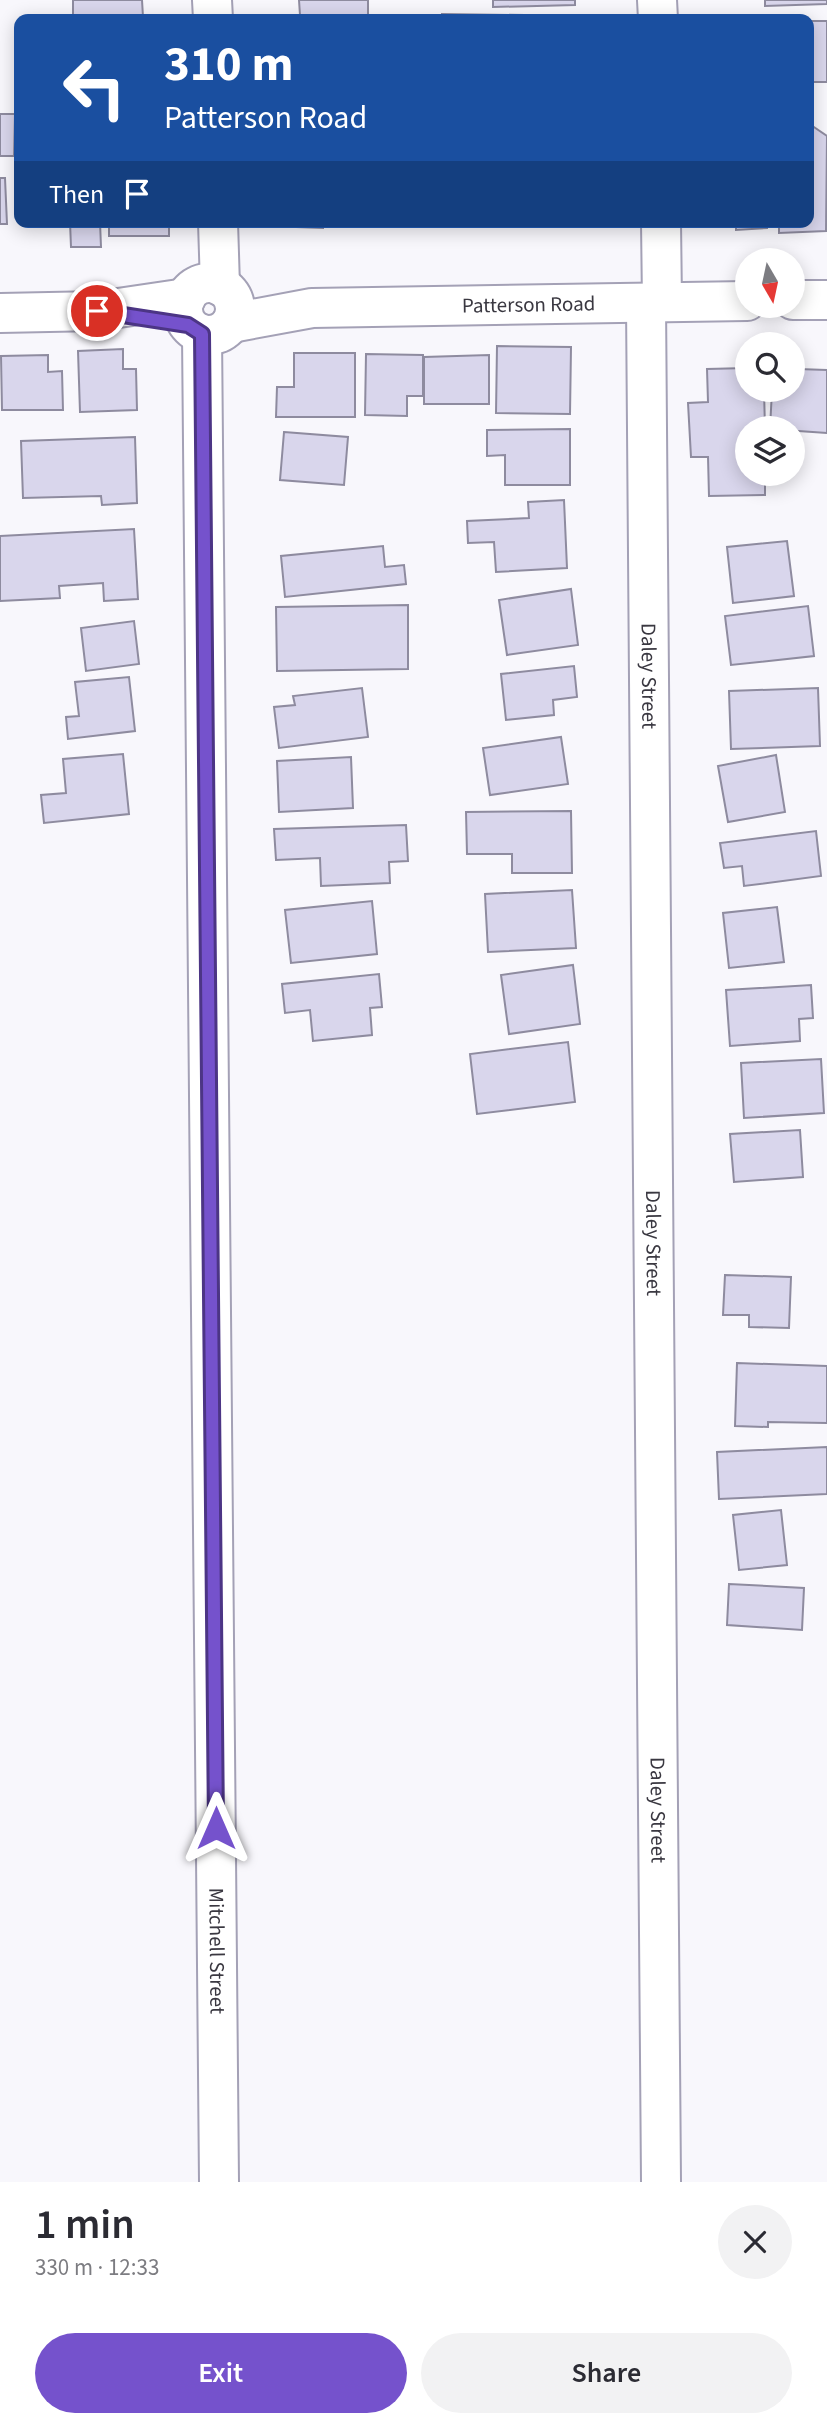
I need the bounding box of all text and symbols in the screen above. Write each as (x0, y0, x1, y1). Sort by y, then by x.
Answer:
text: 310 m (164, 30, 293, 100)
icon: left (49, 42, 140, 133)
text: Patterson Road (164, 95, 367, 141)
icon: arrive (118, 175, 156, 213)
text: Then (49, 176, 104, 213)
north arrow (735, 248, 805, 318)
map controls (735, 248, 805, 486)
pin (67, 281, 127, 341)
street label: Patterson Road (462, 288, 596, 321)
icon: arrive (78, 292, 116, 330)
button: search (735, 332, 805, 402)
button: layers (735, 416, 805, 486)
street label: Daley Street (634, 623, 664, 729)
street label: Daley Street (638, 1190, 669, 1296)
street label: Daley Street (643, 1757, 673, 1863)
position arrow (179, 1791, 253, 1865)
street label: Mitchell Street (201, 1888, 232, 2014)
text: 1 min (35, 2195, 135, 2255)
button: close (718, 2205, 792, 2279)
text: 330 m · 12:33 (35, 2251, 159, 2284)
button: Exit (35, 2333, 407, 2413)
button: Share (421, 2333, 792, 2413)

